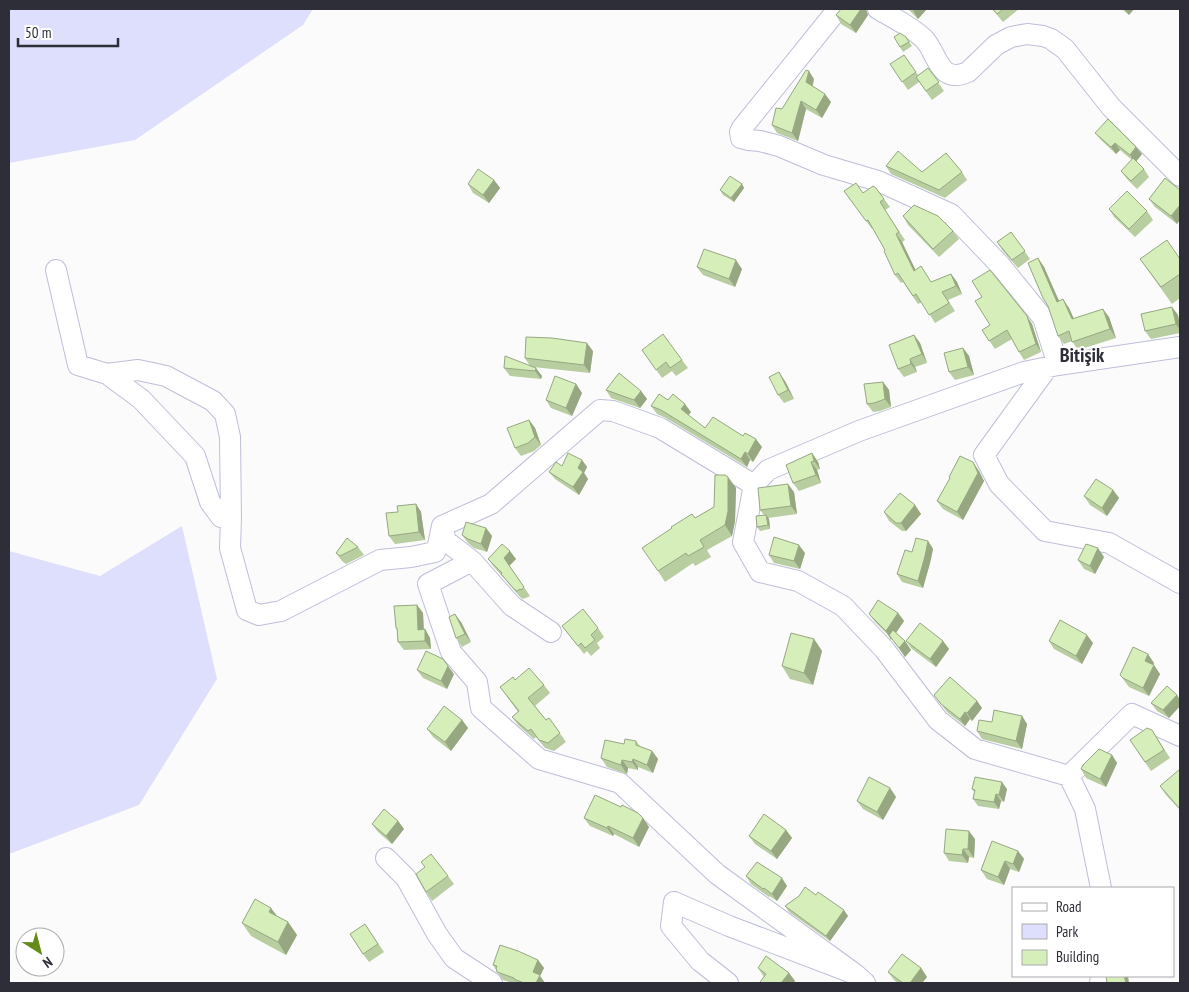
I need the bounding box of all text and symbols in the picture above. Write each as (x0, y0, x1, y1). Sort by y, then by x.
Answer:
scale bar (18, 15, 118, 47)
text: 50 m (25, 23, 51, 42)
district label: Bitişik (1060, 342, 1105, 368)
legend (1012, 887, 1174, 977)
text: Road (1056, 897, 1082, 916)
text: Park (1056, 922, 1078, 941)
north arrow (15, 927, 65, 977)
text: Building (1056, 947, 1099, 966)
text: N (39, 953, 56, 972)

